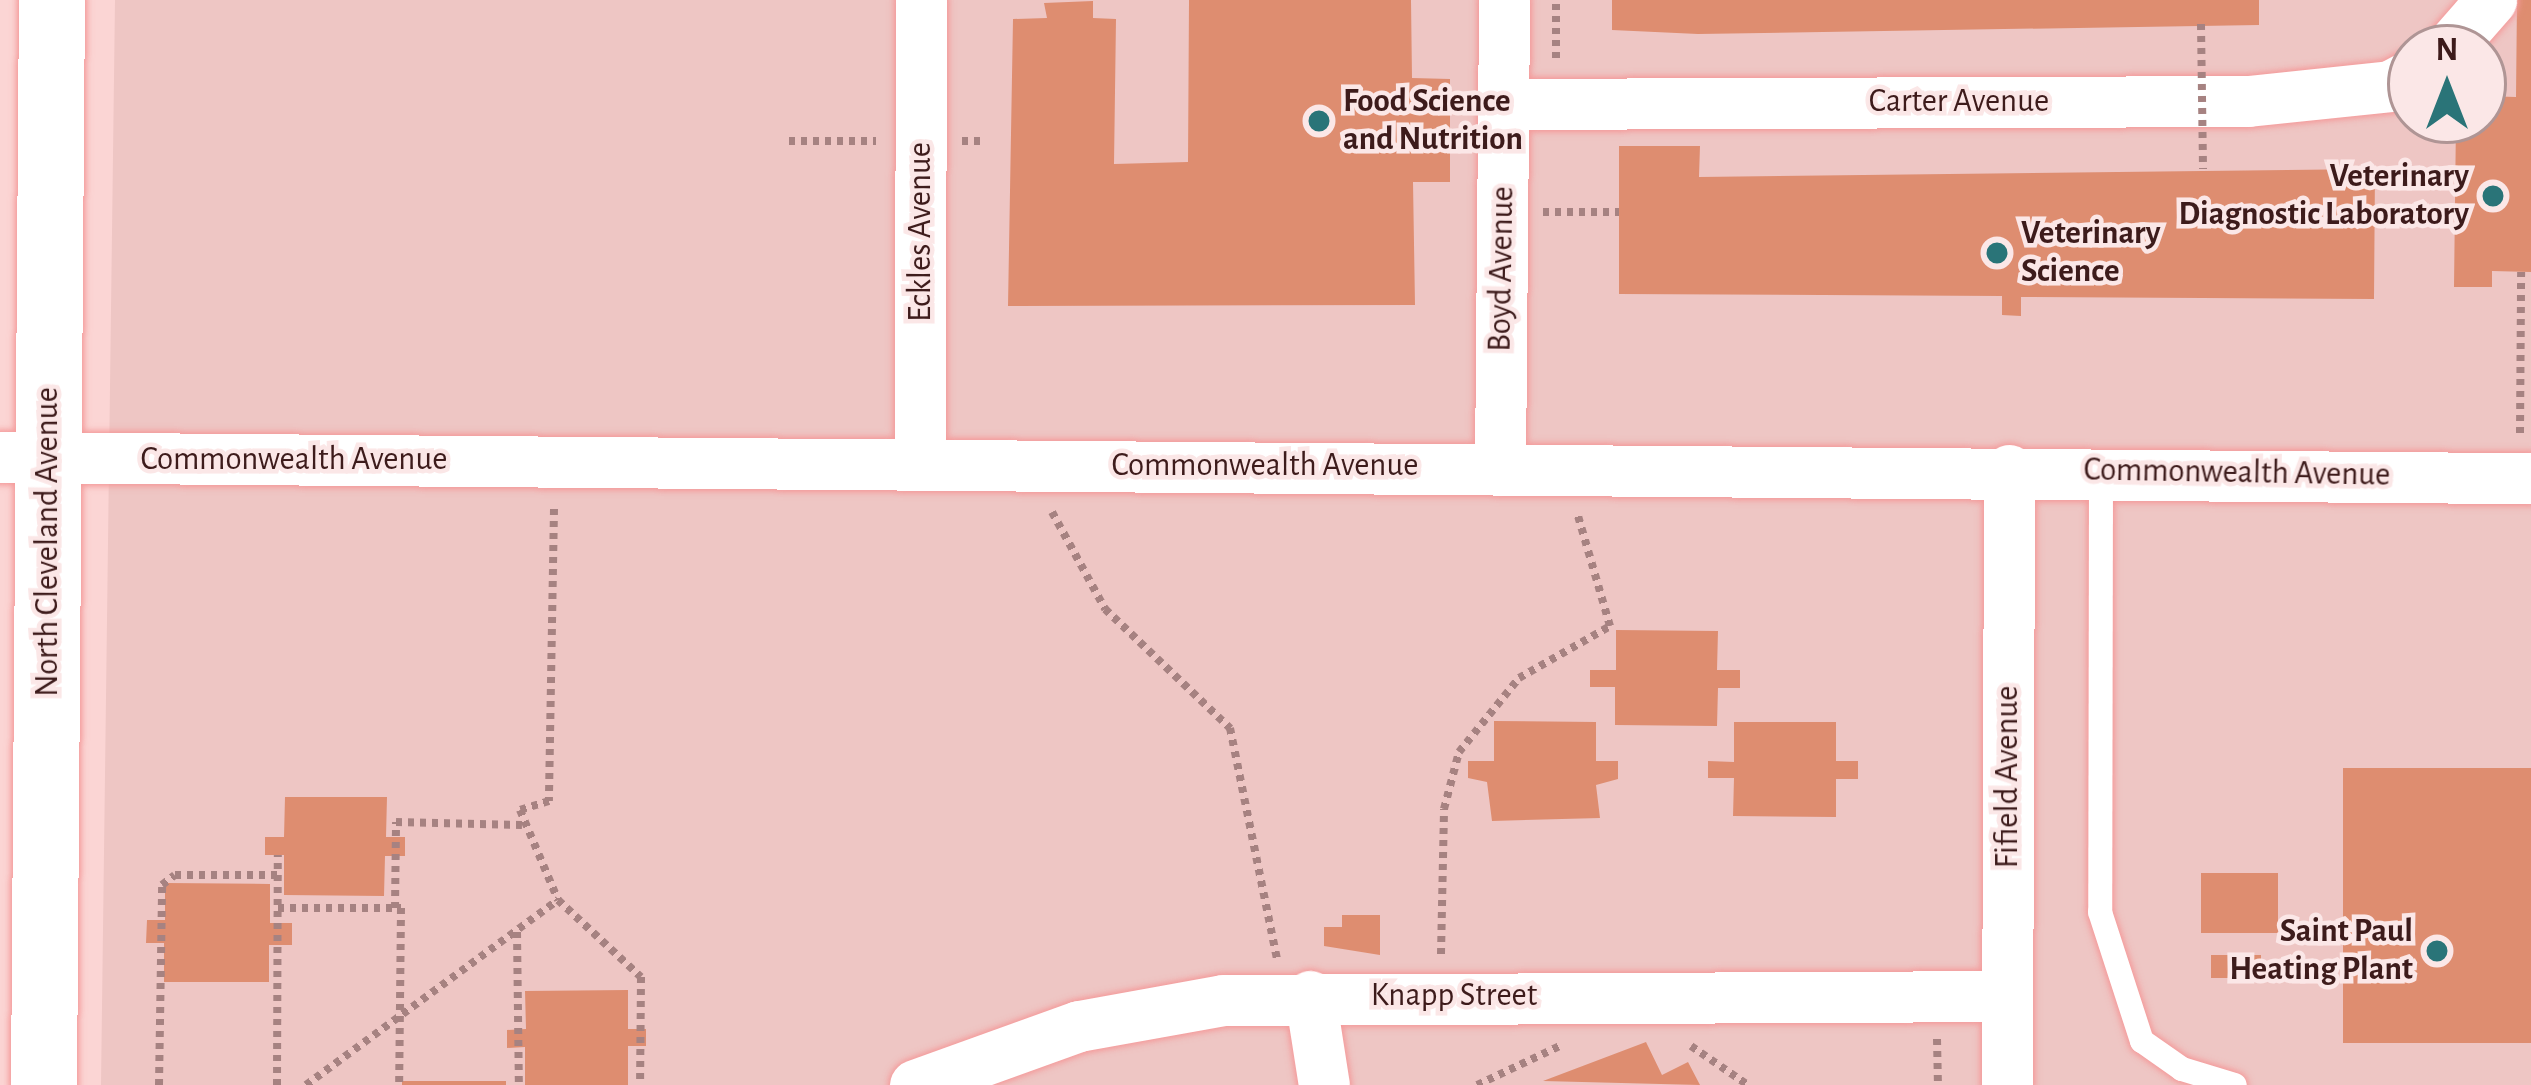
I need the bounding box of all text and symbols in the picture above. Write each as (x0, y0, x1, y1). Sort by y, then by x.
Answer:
north arrow (2387, 24, 2507, 144)
text: N (2436, 34, 2458, 67)
place label: Food Science and Nutrition (1343, 82, 1523, 160)
street label: Carter Avenue (1869, 82, 2049, 122)
marker: Food Science and Nutrition (1306, 108, 1332, 134)
street label: Eckles Avenue (901, 142, 941, 322)
place label: Veterinary Diagnostic Laboratory (2179, 157, 2469, 235)
marker: Veterinary Diagnostic Laboratory (2480, 183, 2506, 209)
street label: Boyd Avenue (1481, 186, 1523, 352)
place label: Veterinary Science (2021, 214, 2161, 292)
marker: Veterinary Science (1984, 240, 2010, 266)
street label: North Cleveland Avenue (28, 387, 68, 697)
street label: Commonwealth Avenue (141, 440, 447, 480)
street label: Commonwealth Avenue (1112, 446, 1418, 486)
street label: Commonwealth Avenue (2083, 451, 2391, 495)
street label: Fifield Avenue (1988, 686, 2028, 868)
place label: Saint Paul Heating Plant (2229, 912, 2413, 990)
marker: Saint Paul Heating Plant (2424, 938, 2450, 964)
street label: Knapp Street (1371, 976, 1537, 1016)

